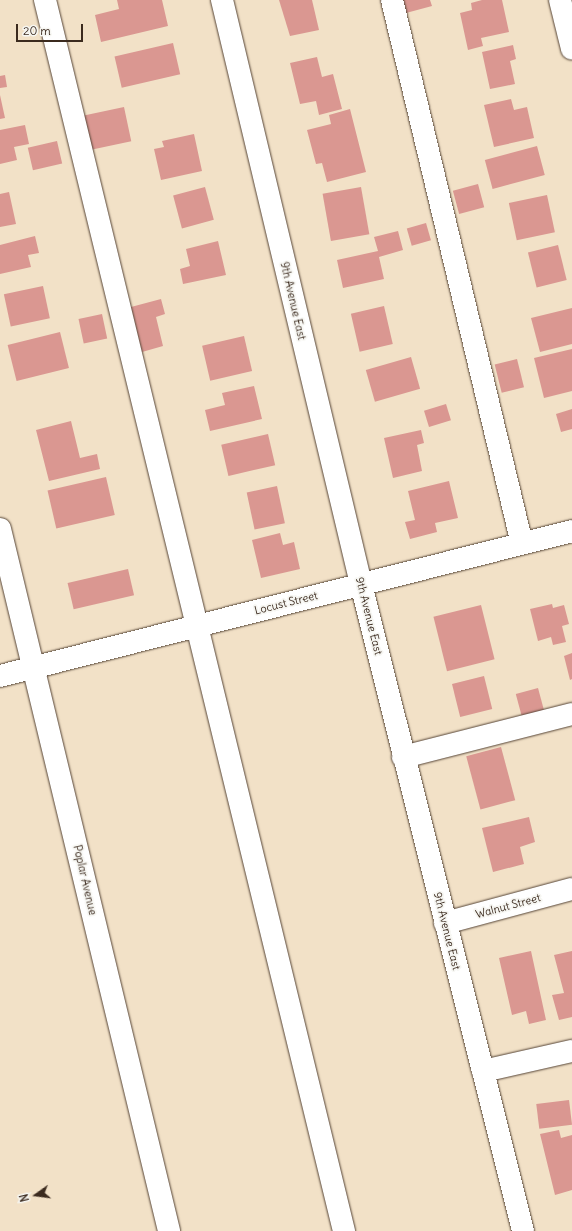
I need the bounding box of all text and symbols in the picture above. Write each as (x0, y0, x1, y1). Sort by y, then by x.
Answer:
scale bar (18, 16, 85, 42)
text: 20 m (23, 23, 51, 38)
street label: 9th Avenue East (278, 261, 308, 341)
street label: 9th Avenue East (353, 576, 385, 656)
street label: Locust Street (253, 589, 319, 617)
street label: Poplar Avenue (71, 844, 99, 916)
street label: 9th Avenue East (431, 891, 463, 971)
street label: Walnut Street (474, 891, 542, 921)
north arrow (16, 1175, 56, 1215)
text: N (17, 1193, 32, 1203)

